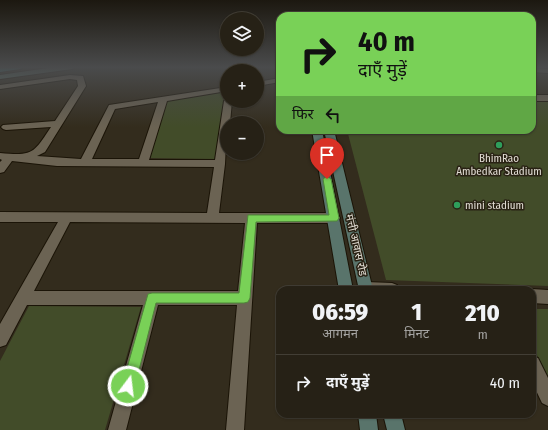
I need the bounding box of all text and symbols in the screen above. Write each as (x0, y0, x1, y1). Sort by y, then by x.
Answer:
map controls (220, 12, 264, 160)
button: layers (220, 12, 264, 56)
text: 40 m (358, 25, 415, 58)
icon: right (292, 28, 344, 80)
text: दाएँ मुड़ें (358, 59, 407, 81)
button: + (220, 64, 264, 108)
icon: left (322, 104, 344, 126)
text: फिर (292, 105, 314, 123)
button: − (220, 116, 264, 160)
pin (310, 138, 344, 179)
marker: BhimRao Ambedkar Stadium (494, 140, 504, 150)
icon: arrive (316, 144, 338, 166)
place label: BhimRao Ambedkar Stadium (456, 152, 542, 178)
place label: mini stadium (465, 199, 524, 212)
marker: mini stadium (452, 200, 462, 210)
street label: मंत्ती आवास रोड (343, 213, 369, 277)
text: 06:59 (312, 298, 368, 326)
text: 1 (412, 298, 422, 326)
text: 210 (465, 299, 500, 327)
text: आगमन (322, 326, 358, 341)
text: मिनट (404, 326, 429, 341)
text: m (478, 327, 488, 342)
position arrow (107, 365, 149, 407)
icon: right (292, 372, 314, 394)
text: दाएँ मुड़ें (326, 373, 369, 391)
text: 40 m (490, 374, 520, 392)

